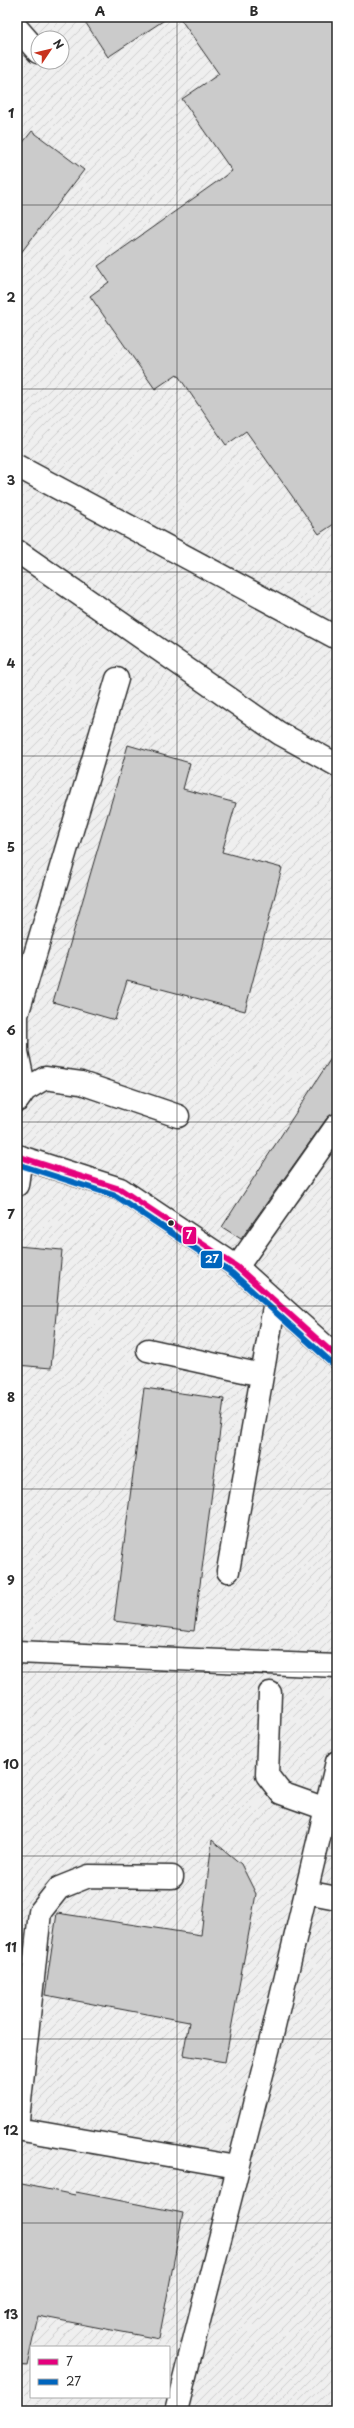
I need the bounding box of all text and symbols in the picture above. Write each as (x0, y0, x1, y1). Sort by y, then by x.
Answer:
text: A (95, 1, 105, 20)
text: B (250, 1, 259, 20)
north arrow (30, 30, 70, 70)
text: N (49, 36, 68, 53)
text: 1 (8, 103, 14, 122)
text: 2 (6, 287, 16, 306)
text: 3 (7, 470, 16, 489)
text: 4 (7, 653, 16, 672)
text: 5 (7, 837, 15, 856)
text: 6 (6, 1020, 16, 1039)
text: 7 (7, 1204, 15, 1223)
unlabelled marker (166, 1218, 176, 1228)
line badge: 7 (182, 1226, 197, 1245)
text: 7 (186, 1226, 193, 1243)
line badge: 27 (200, 1250, 223, 1269)
text: 27 (205, 1250, 220, 1267)
text: 8 (7, 1387, 15, 1406)
text: 9 (7, 1570, 15, 1589)
text: 10 (3, 1754, 19, 1773)
text: 11 (5, 1937, 17, 1956)
text: 12 (3, 2120, 19, 2139)
text: 13 (4, 2304, 19, 2323)
legend (30, 2346, 170, 2398)
text: 7 (66, 2352, 73, 2370)
text: 27 (66, 2372, 81, 2390)

